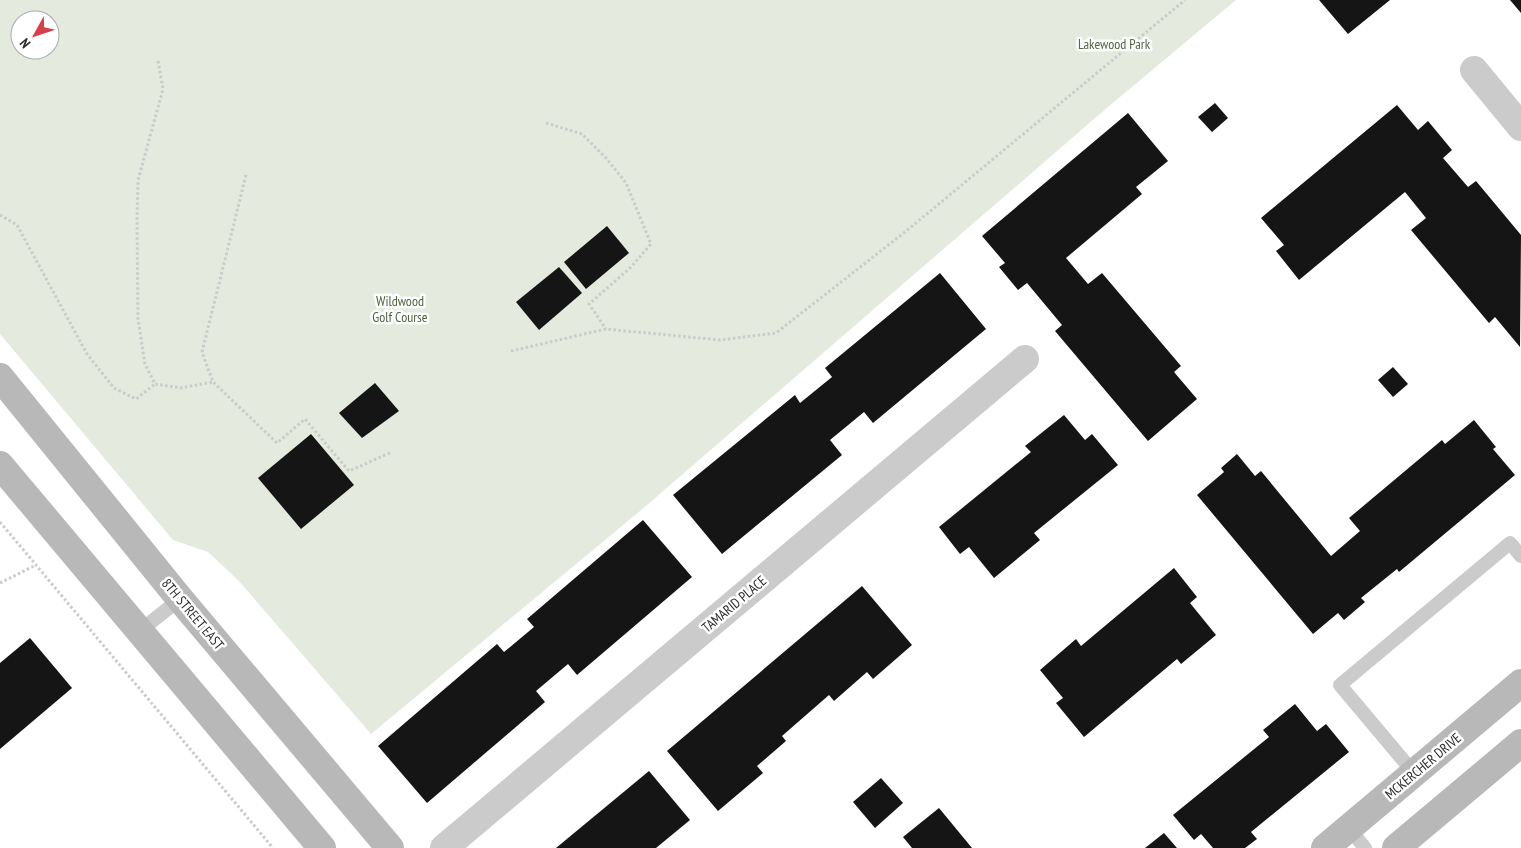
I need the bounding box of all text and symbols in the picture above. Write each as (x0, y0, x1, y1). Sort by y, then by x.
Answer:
north arrow (10, 10, 60, 60)
text: N (16, 35, 34, 52)
park label: Lakewood Park (1078, 35, 1151, 53)
park label: Wildwood Golf Course (372, 292, 428, 326)
street label: TAMARID PLACE (698, 572, 770, 636)
street label: 8TH STREET EAST (158, 575, 229, 654)
street label: MCKERCHER DRIVE (1381, 729, 1465, 803)

